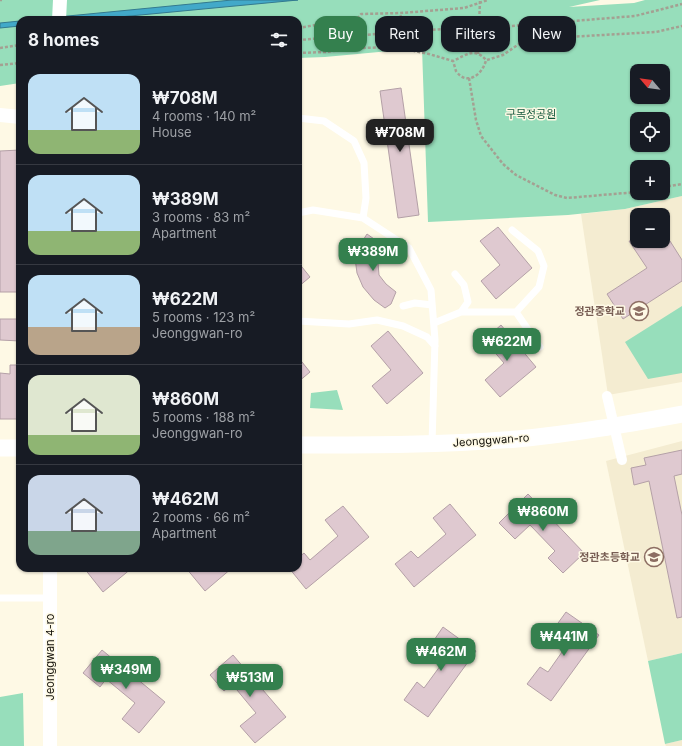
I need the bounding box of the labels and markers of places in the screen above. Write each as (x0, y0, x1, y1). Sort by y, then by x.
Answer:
pin: ₩708M (372, 119, 428, 153)
pin: ₩389M (345, 238, 401, 272)
school or university icon: 정관중학교 (628, 300, 650, 322)
place label: 정관중학교 (574, 304, 625, 318)
pin: ₩622M (479, 328, 535, 362)
pin: ₩860M (515, 498, 571, 532)
school or university icon: 정관초등학교 (643, 546, 665, 568)
place label: 정관초등학교 (579, 550, 640, 564)
pin: ₩441M (536, 623, 592, 657)
pin: ₩462M (413, 638, 469, 672)
pin: ₩349M (98, 656, 154, 690)
pin: ₩513M (222, 664, 278, 698)

